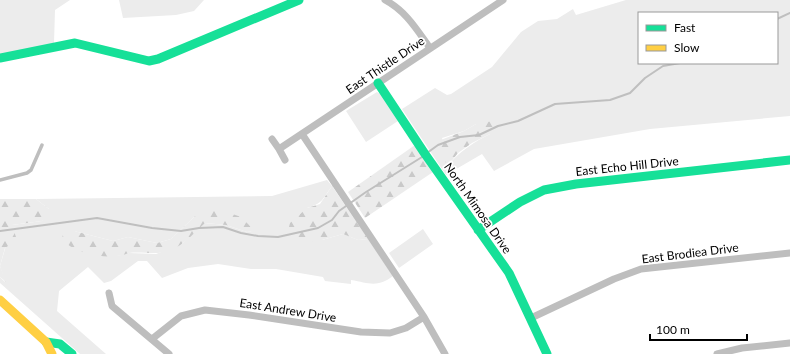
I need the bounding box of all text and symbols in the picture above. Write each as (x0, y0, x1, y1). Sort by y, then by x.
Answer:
legend (638, 12, 778, 64)
text: Fast (674, 20, 696, 35)
street label: East Thistle Drive (343, 33, 427, 97)
text: Slow (674, 40, 700, 55)
street label: East Echo Hill Drive (575, 153, 679, 179)
street label: North Mimosa Drive (441, 160, 515, 256)
street label: East Brodiea Drive (641, 240, 739, 266)
street label: East Andrew Drive (239, 295, 337, 325)
scale bar (650, 316, 747, 342)
text: 100 m (656, 322, 690, 337)

